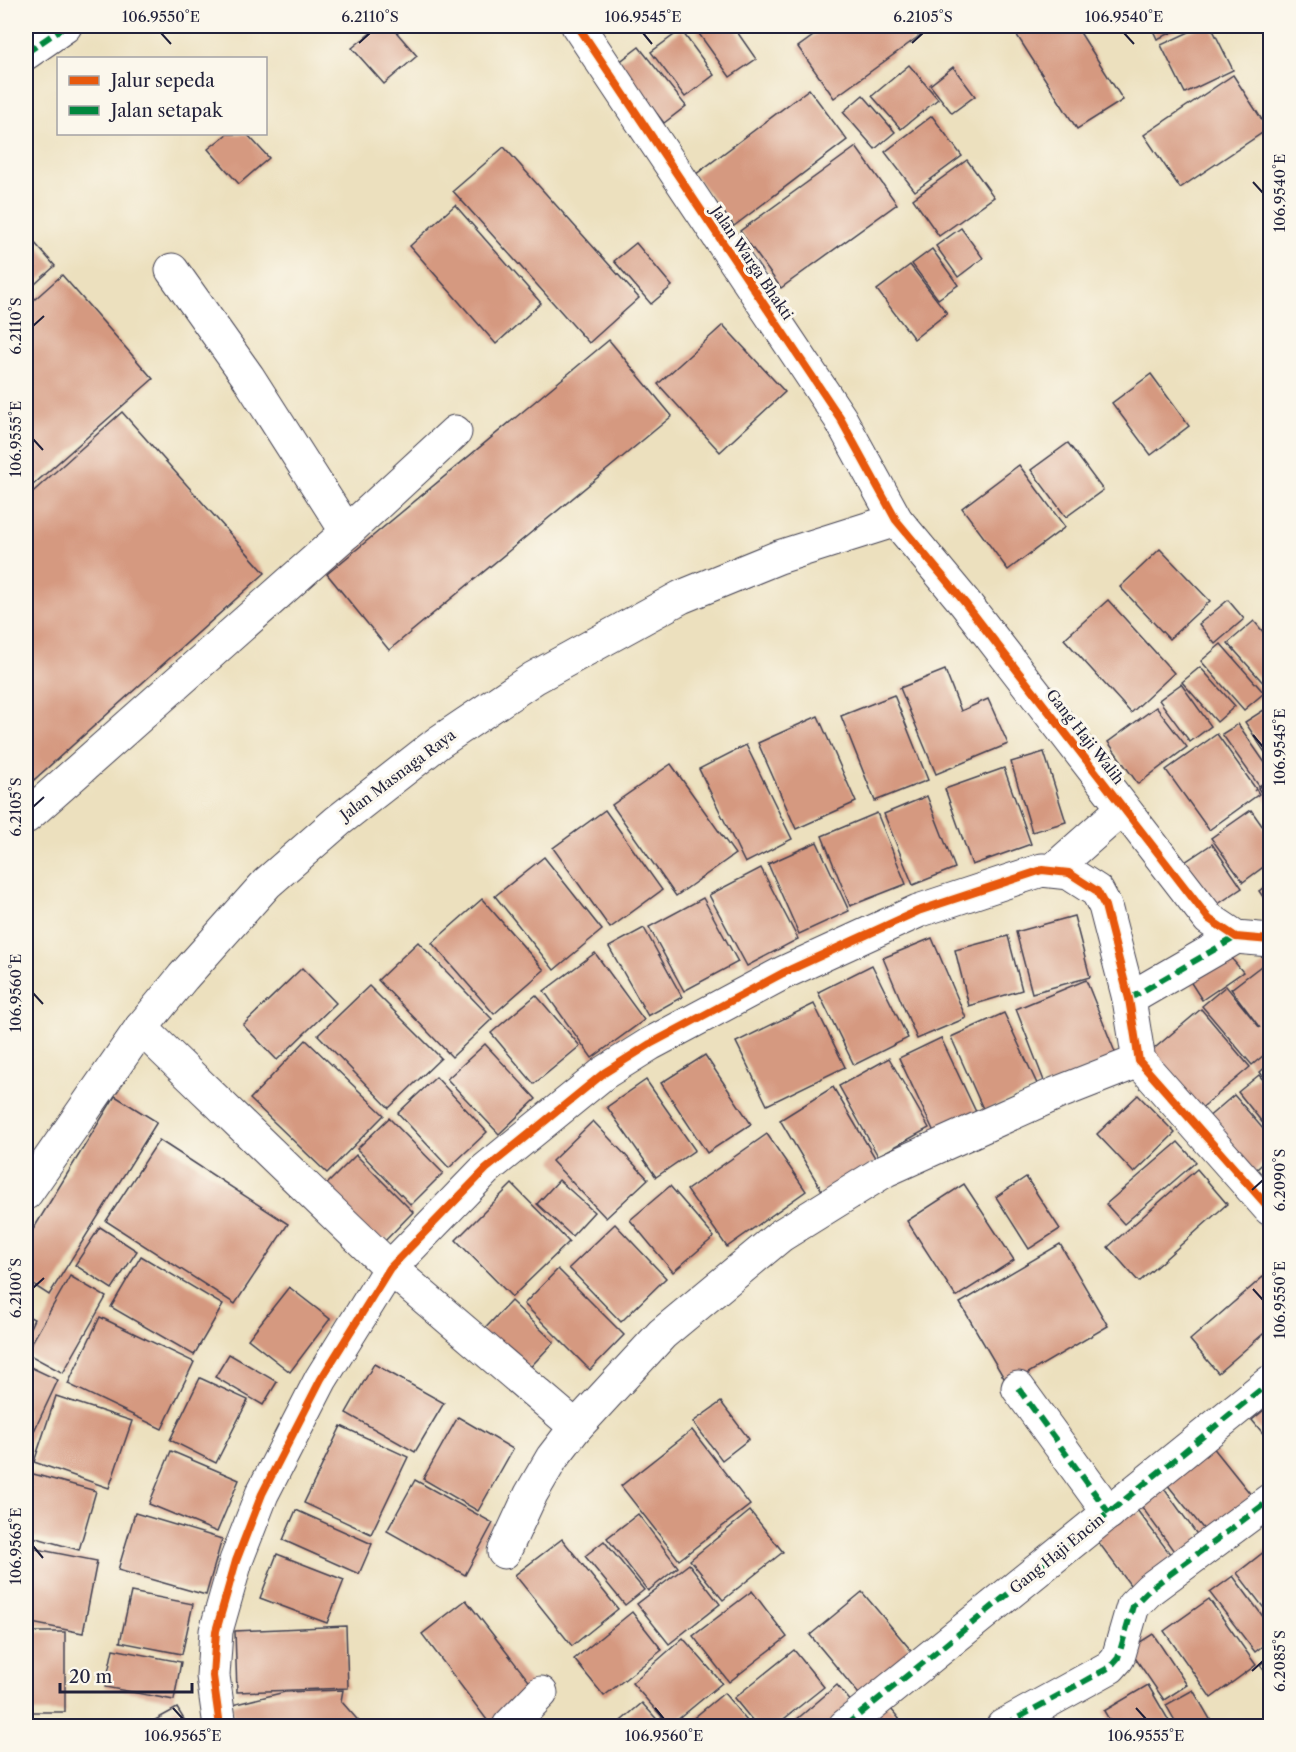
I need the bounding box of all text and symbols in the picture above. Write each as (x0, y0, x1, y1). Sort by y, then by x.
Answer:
text: 106.9550°E (122, 7, 200, 26)
text: 6.2110°S (341, 7, 399, 26)
text: 106.9545°E (604, 7, 682, 26)
text: 6.2105°S (893, 7, 953, 26)
text: 106.9540°E (1085, 7, 1163, 26)
legend (57, 57, 267, 135)
text: Jalur sepeda (108, 70, 215, 92)
text: Jalan setapak (108, 100, 224, 122)
text: 106.9540°E (1270, 154, 1289, 232)
street label: Jalan Warga Bhakti (706, 201, 798, 324)
text: 6.2110°S (6, 297, 25, 355)
text: 106.9555°E (6, 401, 25, 477)
street label: Gang Haji Walih (1042, 685, 1129, 789)
text: 106.9545°E (1270, 708, 1289, 786)
street label: Jalan Masnaga Raya (335, 725, 459, 825)
text: 6.2105°S (6, 777, 25, 837)
text: 106.9560°E (6, 954, 25, 1032)
text: 6.2090°S (1270, 1148, 1289, 1212)
text: 6.2100°S (6, 1258, 25, 1318)
text: 106.9550°E (1270, 1261, 1289, 1339)
text: 106.9565°E (6, 1507, 25, 1585)
street label: Gang Haji Encin (1005, 1509, 1108, 1598)
text: 6.2085°S (1270, 1630, 1289, 1692)
scale bar (60, 1656, 192, 1694)
text: 20 m (69, 1666, 113, 1688)
text: 106.9565°E (144, 1726, 222, 1745)
text: 106.9560°E (625, 1726, 703, 1745)
text: 106.9555°E (1108, 1726, 1184, 1745)

